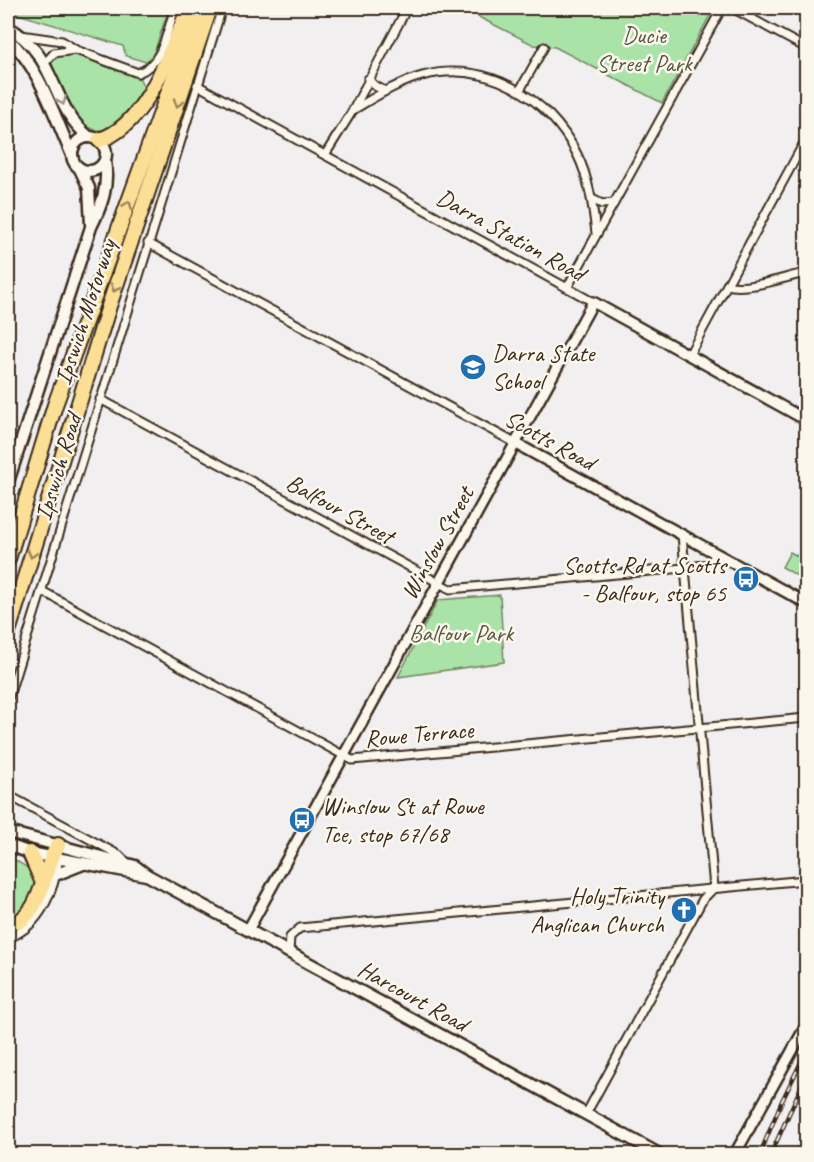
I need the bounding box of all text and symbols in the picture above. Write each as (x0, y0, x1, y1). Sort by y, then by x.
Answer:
park label: Ducie Street Park (596, 20, 694, 78)
one-way arrow (55, 95, 67, 106)
one-way arrow (173, 97, 186, 108)
street label: Darra Station Road (431, 182, 594, 290)
one-way arrow (121, 200, 134, 211)
street label: Ipswich Motorway (47, 234, 123, 388)
one-way arrow (110, 282, 123, 292)
place label: Darra State School (492, 338, 596, 396)
school or university icon: Darra State School (458, 352, 488, 382)
street label: Scotts Road (500, 403, 603, 479)
street label: Ipswich Road (28, 407, 89, 524)
street label: Balfour Street (281, 467, 402, 552)
street label: Winslow Street (394, 480, 481, 605)
one-way arrow (27, 548, 39, 559)
place label: Scotts Rd at Scotts - Balfour, stop 65 (563, 550, 729, 608)
bus stop icon: Scotts Rd at Scotts - Balfour, stop 65 (731, 564, 761, 594)
park label: Balfour Park (409, 618, 515, 648)
street label: Rowe Terrace (364, 714, 477, 754)
place label: Winslow St at Rowe Tce, stop 67/68 (322, 791, 486, 849)
bus stop icon: Winslow St at Rowe Tce, stop 67/68 (287, 805, 317, 835)
place label: Holy Trinity Anglican Church (531, 881, 666, 939)
church icon: Holy Trinity Anglican Church (669, 895, 699, 925)
street label: Harcourt Road (353, 954, 476, 1040)

